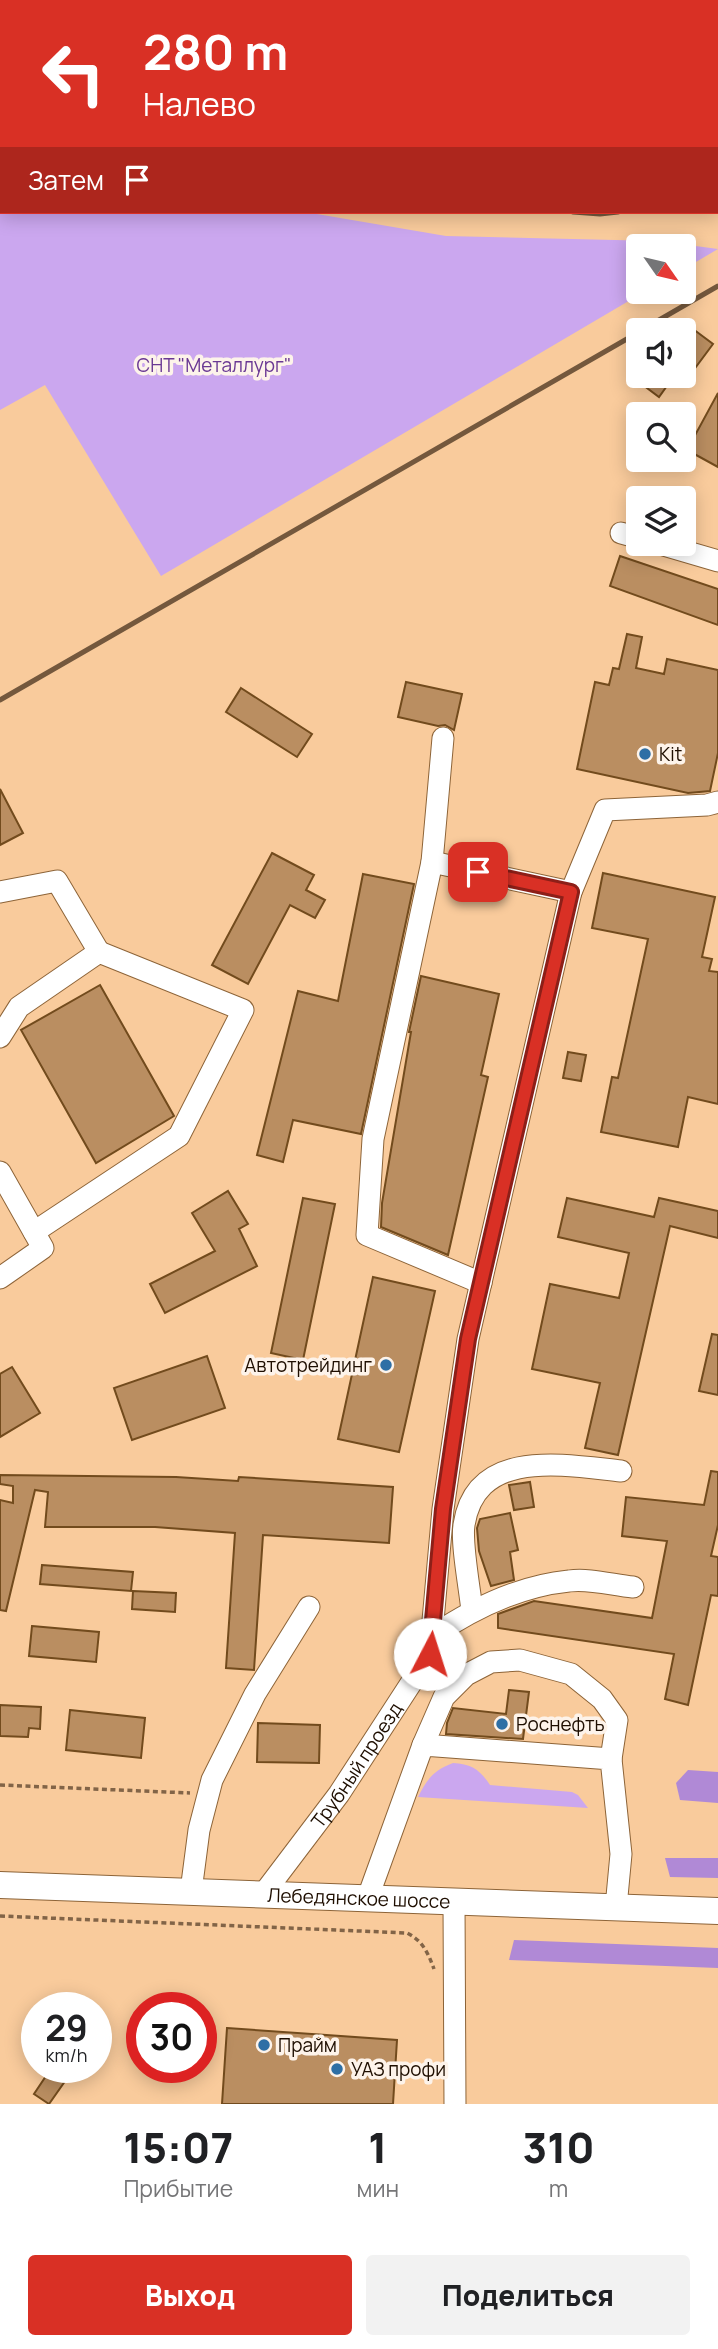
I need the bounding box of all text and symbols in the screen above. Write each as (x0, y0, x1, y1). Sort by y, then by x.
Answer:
text: 280 m (143, 18, 288, 85)
icon: left (28, 28, 119, 119)
text: Налево (143, 82, 256, 126)
icon: arrive (118, 161, 156, 199)
text: Затем (28, 162, 104, 198)
north arrow (626, 234, 696, 304)
map controls (626, 234, 696, 556)
button: sound (626, 318, 696, 388)
park label: СНТ "Металлург" (137, 352, 291, 378)
button: search (626, 402, 696, 472)
button: layers (626, 486, 696, 556)
place label: Kit (659, 741, 682, 767)
marker: Kit (637, 746, 653, 762)
pin (448, 842, 508, 902)
icon: arrive (459, 853, 497, 891)
place label: Автотрейдинг (244, 1352, 372, 1378)
marker: Автотрейдинг (378, 1357, 394, 1373)
position arrow (393, 1617, 467, 1691)
street label: Трубный проезд (305, 1697, 408, 1833)
place label: Роснефть (516, 1711, 605, 1737)
marker: Роснефть (494, 1716, 510, 1732)
street label: Лебедянское шоссе (267, 1882, 451, 1914)
speed limit sign: 30 (126, 1992, 217, 2083)
text: 29 (45, 2004, 88, 2052)
place label: Прайм (278, 2032, 337, 2058)
marker: Прайм (256, 2037, 272, 2053)
text: km/h (46, 2043, 87, 2067)
place label: УАЗ профи (351, 2056, 446, 2082)
marker: УАЗ профи (329, 2061, 345, 2077)
text: 15:07 (123, 2118, 233, 2176)
text: 1 (368, 2118, 387, 2176)
text: 310 (522, 2118, 595, 2176)
text: Прибытие (123, 2172, 233, 2204)
text: мин (357, 2172, 399, 2204)
text: m (549, 2172, 568, 2204)
button: Выход (28, 2255, 352, 2335)
button: Поделиться (366, 2255, 690, 2335)

